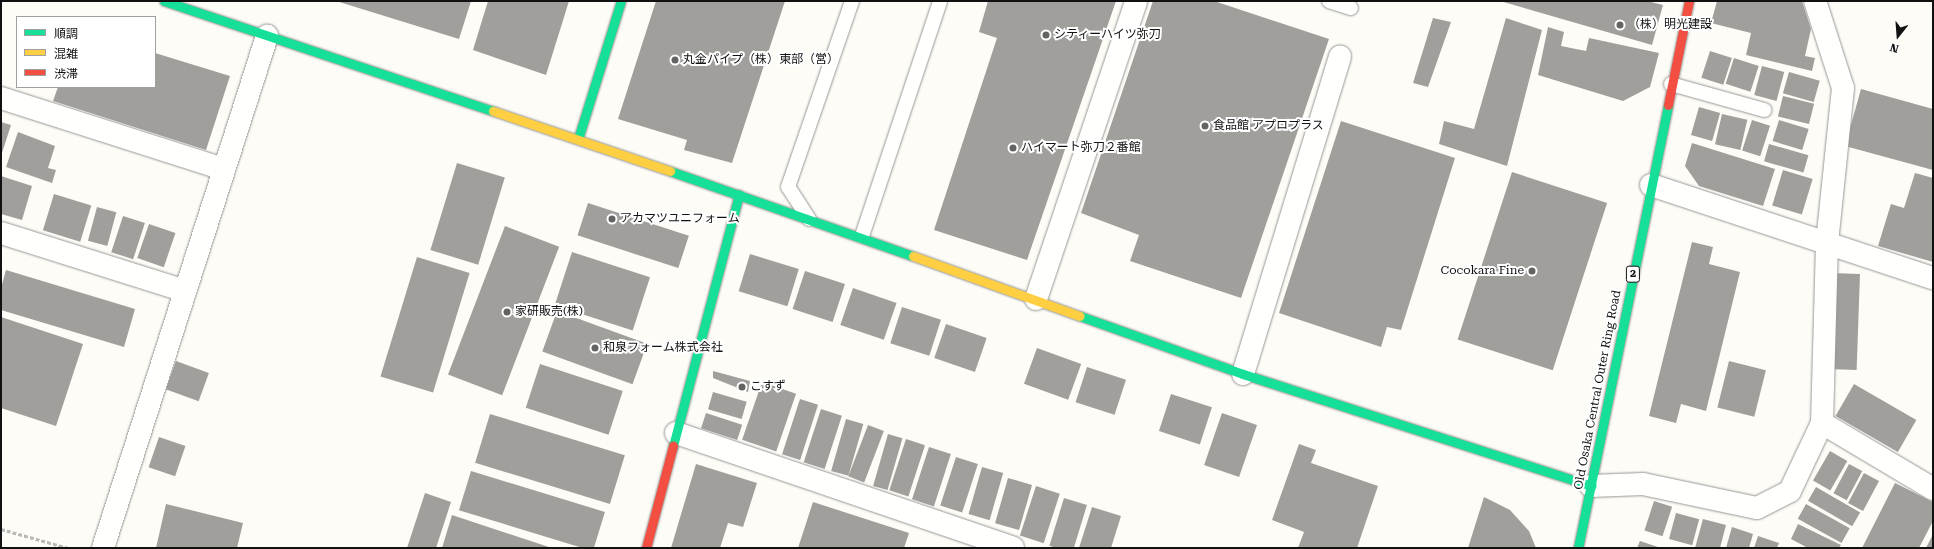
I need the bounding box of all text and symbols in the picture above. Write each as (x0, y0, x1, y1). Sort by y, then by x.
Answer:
legend (16, 16, 156, 88)
north arrow (1878, 16, 1918, 56)
place label: （株）明光建設 (1628, 18, 1712, 32)
marker: （株）明光建設 (1615, 20, 1625, 30)
text: 順調 (54, 27, 78, 41)
place label: シティーハイツ弥刀 (1054, 28, 1162, 42)
marker: シティーハイツ弥刀 (1041, 30, 1051, 40)
text: N (1888, 40, 1900, 55)
text: 混雑 (54, 47, 78, 61)
place label: 丸金パイプ（株）東部（営） (683, 53, 839, 67)
marker: 丸金パイプ（株）東部（営） (670, 55, 680, 65)
text: 渋滞 (54, 67, 78, 81)
place label: 食品館 アプロプラス (1213, 119, 1324, 133)
marker: 食品館 アプロプラス (1200, 121, 1210, 131)
place label: ハイマート弥刀２番館 (1021, 141, 1141, 155)
marker: ハイマート弥刀２番館 (1008, 143, 1018, 153)
place label: アカマツユニフォーム (620, 212, 740, 226)
marker: アカマツユニフォーム (607, 214, 617, 224)
place label: Cocokara Fine (1440, 264, 1524, 278)
road number: 2 (1625, 265, 1641, 283)
marker: Cocokara Fine (1527, 266, 1537, 276)
street label: Old Osaka Central Outer Ring Road (1572, 289, 1624, 491)
place label: 家研販売(株) (515, 305, 583, 319)
marker: 家研販売(株) (502, 307, 512, 317)
place label: 和泉フォーム株式会社 (603, 341, 723, 355)
marker: 和泉フォーム株式会社 (590, 343, 600, 353)
place label: こすず (750, 380, 786, 394)
marker: こすず (737, 382, 747, 392)

